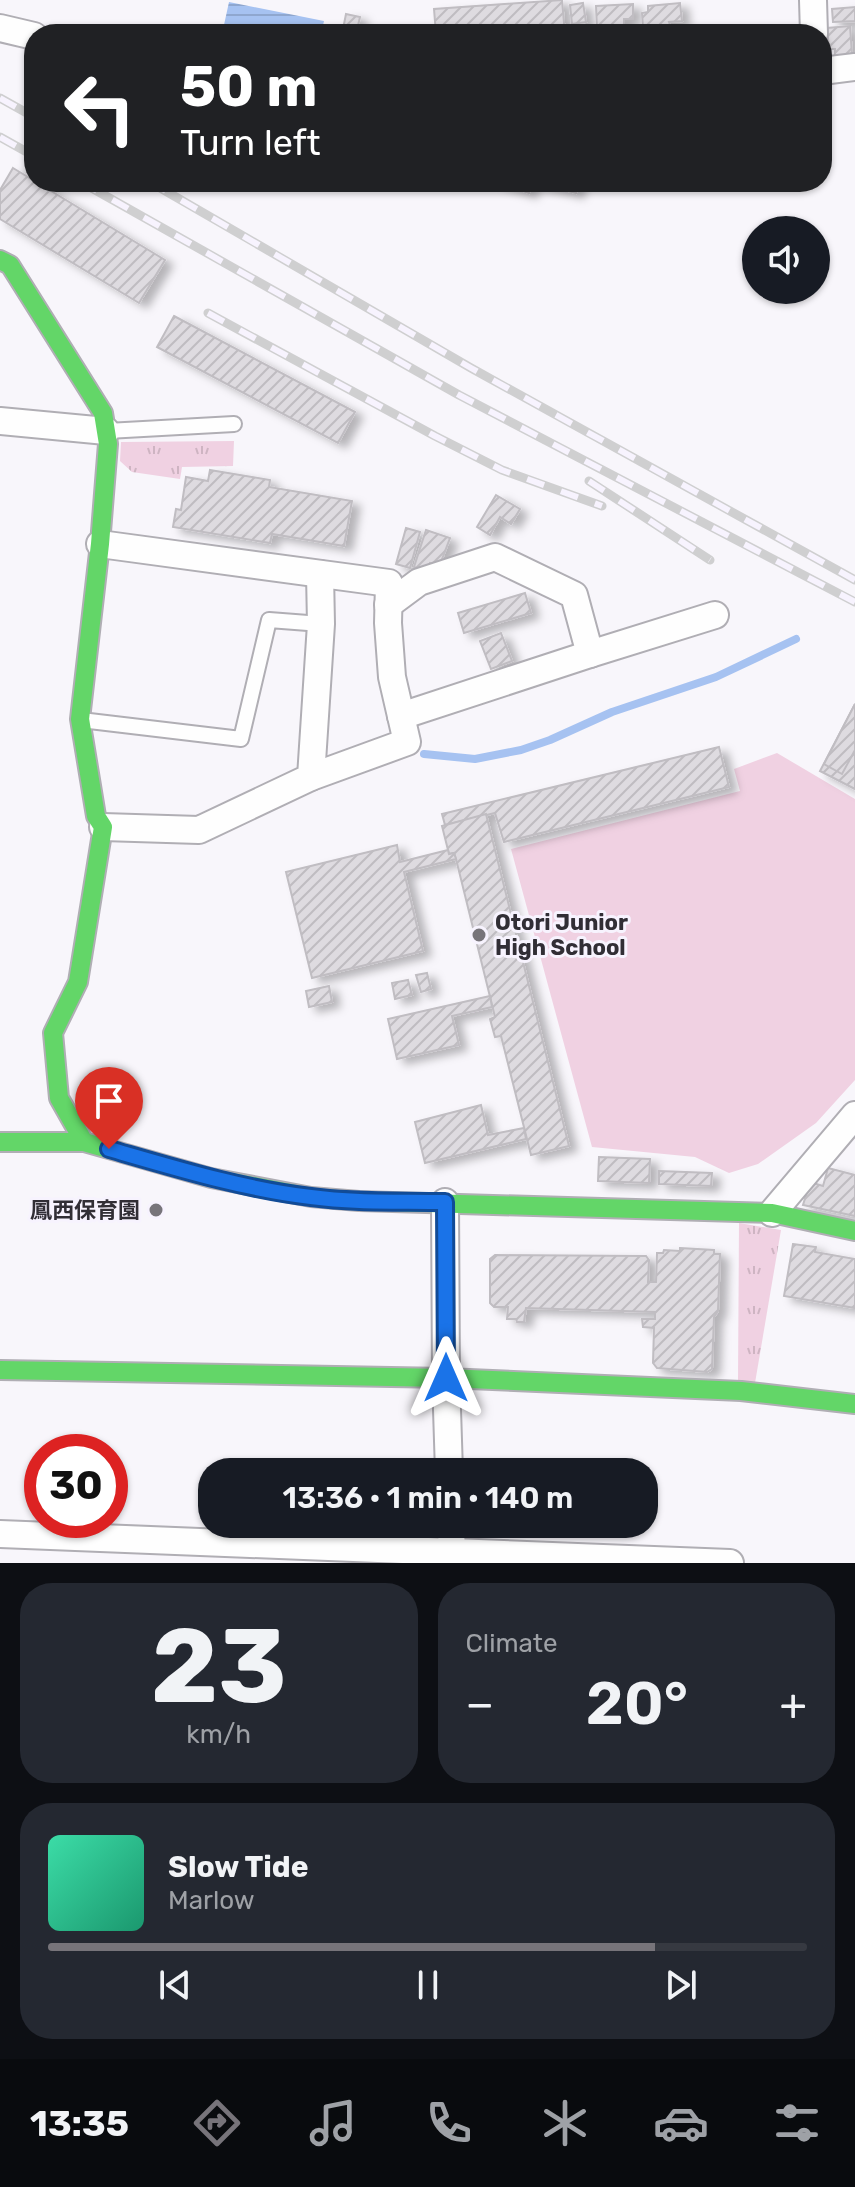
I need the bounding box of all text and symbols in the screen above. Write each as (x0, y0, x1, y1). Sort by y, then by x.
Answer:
text: 50 m (180, 54, 317, 120)
icon: left (48, 56, 152, 160)
text: Turn left (180, 121, 321, 164)
map controls (742, 216, 830, 304)
button: sound (742, 216, 830, 304)
place label: Otori Junior High School (495, 909, 628, 961)
marker: Otori Junior High School (470, 926, 488, 944)
pin (75, 1067, 143, 1149)
icon: arrive (87, 1079, 131, 1123)
place label: 鳳西保育園 (30, 1197, 140, 1224)
marker: 鳳西保育園 (147, 1201, 165, 1219)
position arrow (404, 1336, 488, 1420)
speed limit sign: 30 (24, 1434, 128, 1538)
text: 13:36 · 1 min · 140 m (283, 1480, 573, 1516)
text: 23 (151, 1605, 287, 1728)
text: Climate (466, 1628, 558, 1659)
text: 20° (586, 1668, 688, 1739)
text: − (466, 1678, 494, 1730)
text: + (780, 1678, 807, 1730)
text: km/h (186, 1719, 251, 1750)
text: Slow Tide (168, 1849, 308, 1885)
text: Marlow (168, 1885, 255, 1916)
icon: previous (153, 1963, 197, 2007)
icon: pause (406, 1963, 450, 2007)
icon: next (659, 1963, 703, 2007)
icon: directions (189, 2095, 245, 2151)
icon: music (305, 2095, 361, 2151)
icon: phone (421, 2095, 477, 2151)
icon: climate (537, 2095, 593, 2151)
icon: car (653, 2095, 709, 2151)
icon: filters (769, 2095, 825, 2151)
text: 13:35 (30, 2102, 129, 2145)

